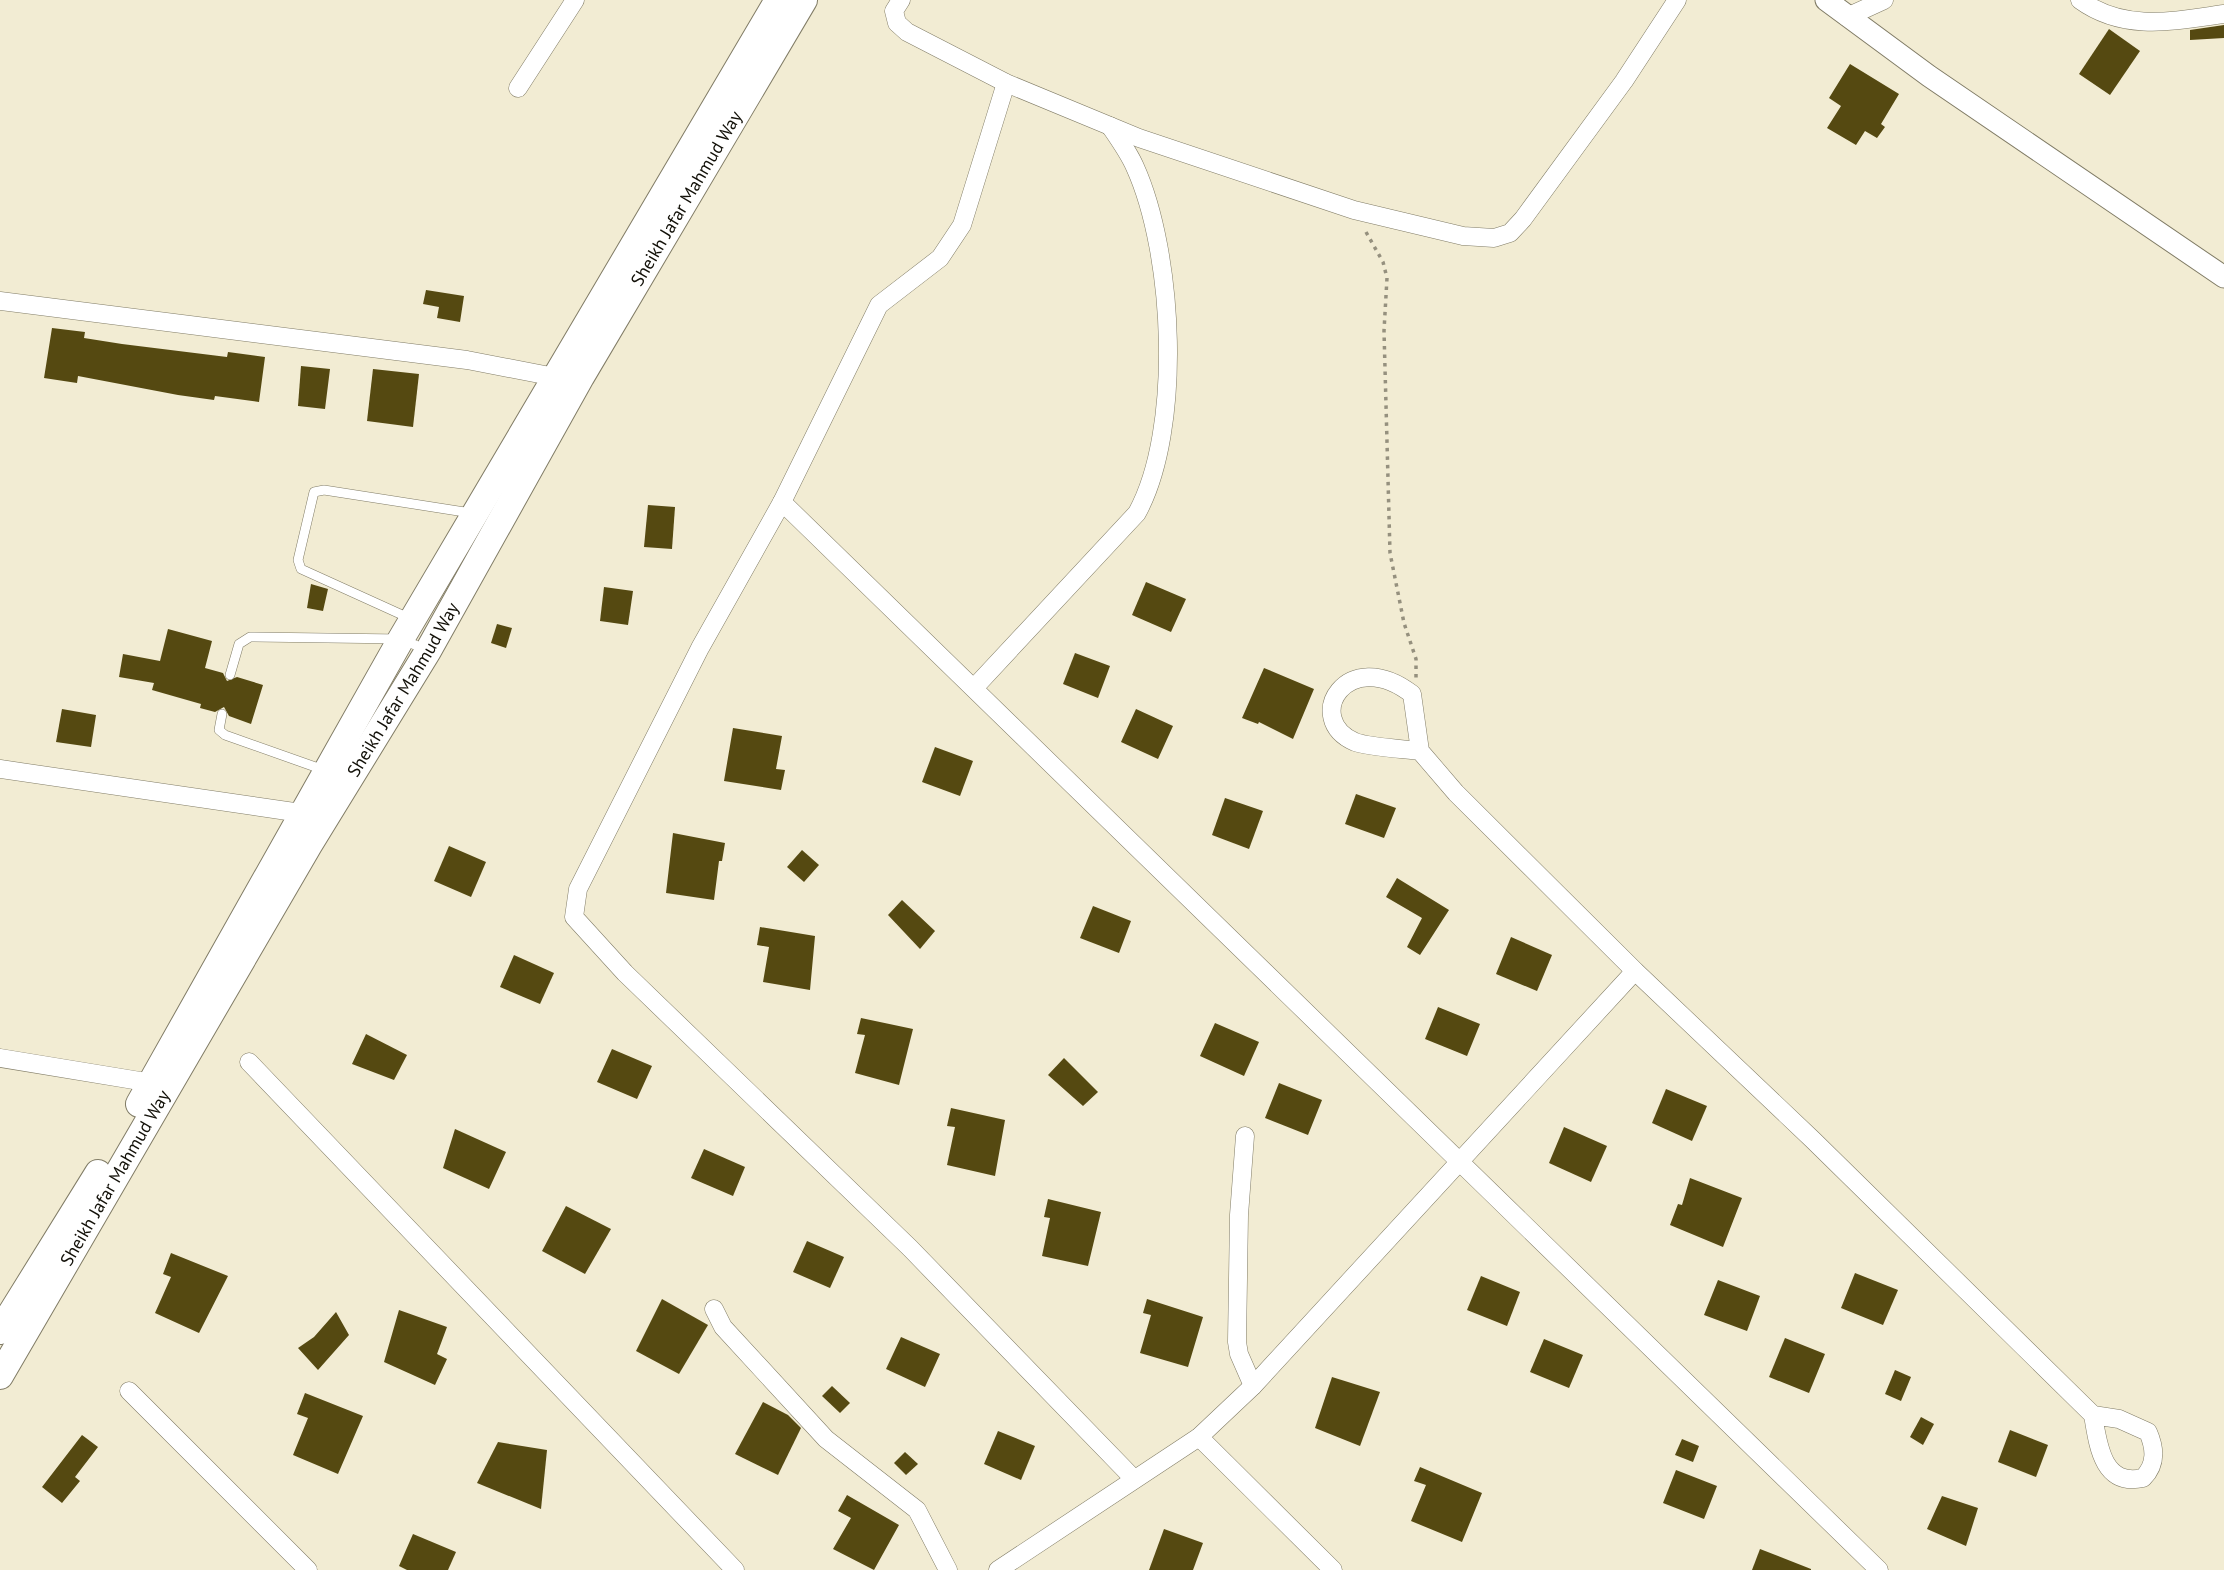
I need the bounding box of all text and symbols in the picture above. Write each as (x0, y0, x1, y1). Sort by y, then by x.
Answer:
street label: Sheikh Jafar Mahmud Way (625, 106, 747, 290)
street label: Sheikh Jafar Mahmud Way (342, 598, 464, 781)
street label: Sheikh Jafar Mahmud Way (55, 1085, 175, 1270)

